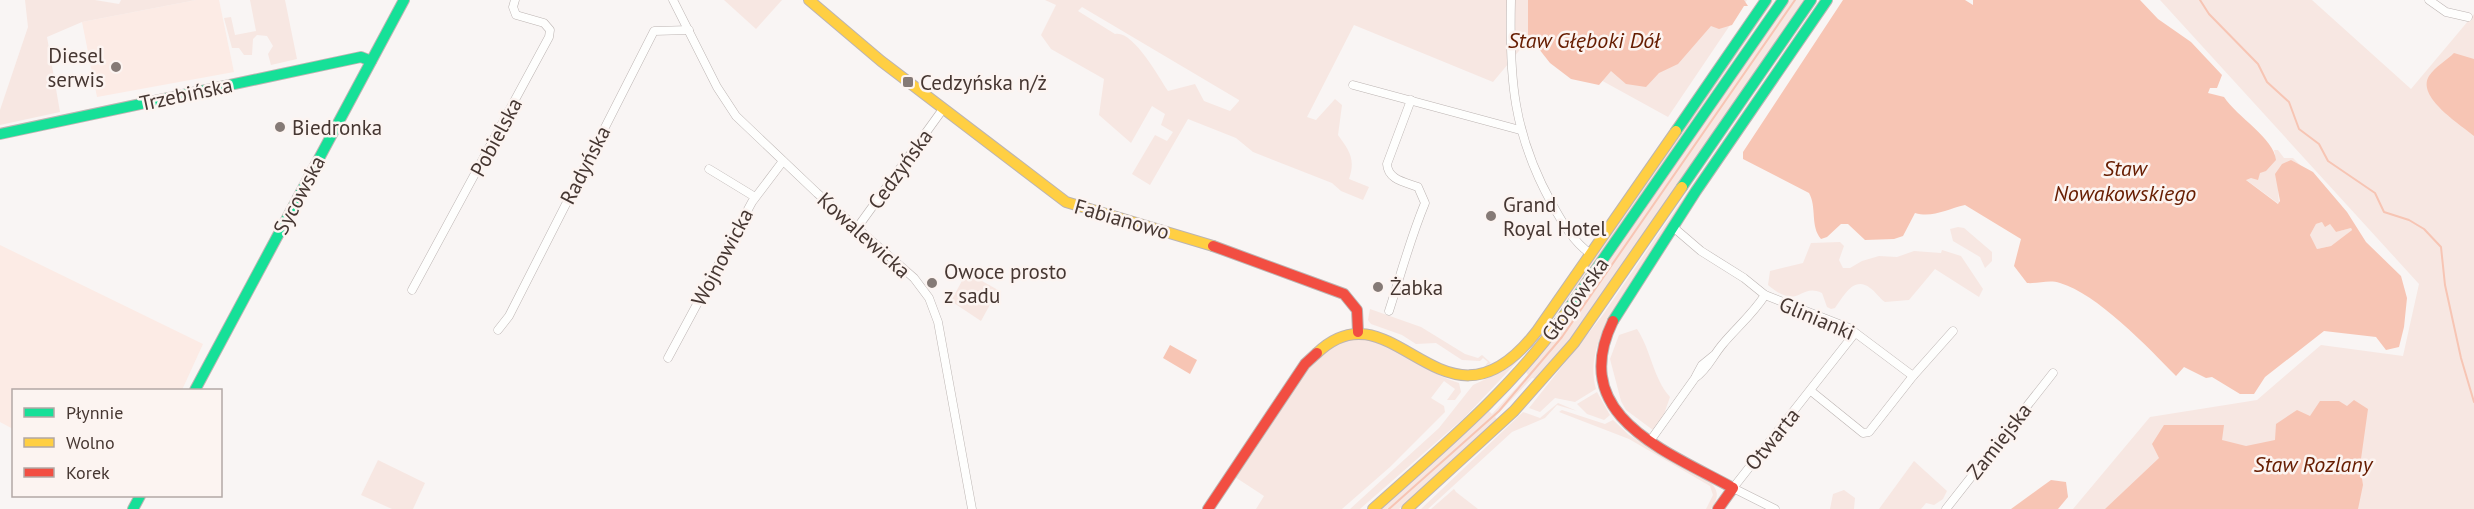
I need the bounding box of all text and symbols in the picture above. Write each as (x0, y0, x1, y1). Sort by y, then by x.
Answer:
water label: Staw Głęboki Dół (1508, 26, 1661, 54)
place label: Diesel serwis (47, 42, 104, 93)
marker: Diesel serwis (109, 60, 123, 74)
place label: Cedzyńska n/ż (920, 69, 1047, 96)
street label: Trzebińska (137, 71, 235, 117)
marker: Cedzyńska n/ż (901, 75, 915, 89)
street label: Pobielska (464, 93, 528, 181)
place label: Biedronka (292, 114, 382, 141)
marker: Biedronka (273, 120, 287, 134)
street label: Radyńska (554, 121, 616, 209)
street label: Cedzyńska (862, 123, 938, 215)
street label: Sycowska (267, 151, 331, 239)
water label: Staw Nowakowskiego (2054, 154, 2196, 207)
street label: Kowalewicka (812, 186, 916, 284)
place label: Grand Royal Hotel (1503, 191, 1607, 242)
street label: Fabianowo (1071, 193, 1173, 245)
street label: Wojnowicka (685, 203, 759, 311)
marker: Grand Royal Hotel (1484, 209, 1498, 223)
street label: Głogowska (1535, 252, 1615, 346)
place label: Owoce prosto z sadu (944, 258, 1067, 309)
place label: Żabka (1390, 274, 1443, 301)
marker: Owoce prosto z sadu (925, 276, 939, 290)
marker: Żabka (1371, 280, 1385, 294)
street label: Glinianki (1775, 290, 1859, 346)
legend (12, 389, 222, 497)
street label: Zamiejska (1961, 397, 2037, 485)
text: Płynnie (66, 401, 123, 424)
street label: Otwarta (1739, 402, 1805, 476)
text: Wolno (66, 431, 115, 454)
water label: Staw Rozlany (2254, 450, 2374, 478)
text: Korek (66, 461, 110, 484)

